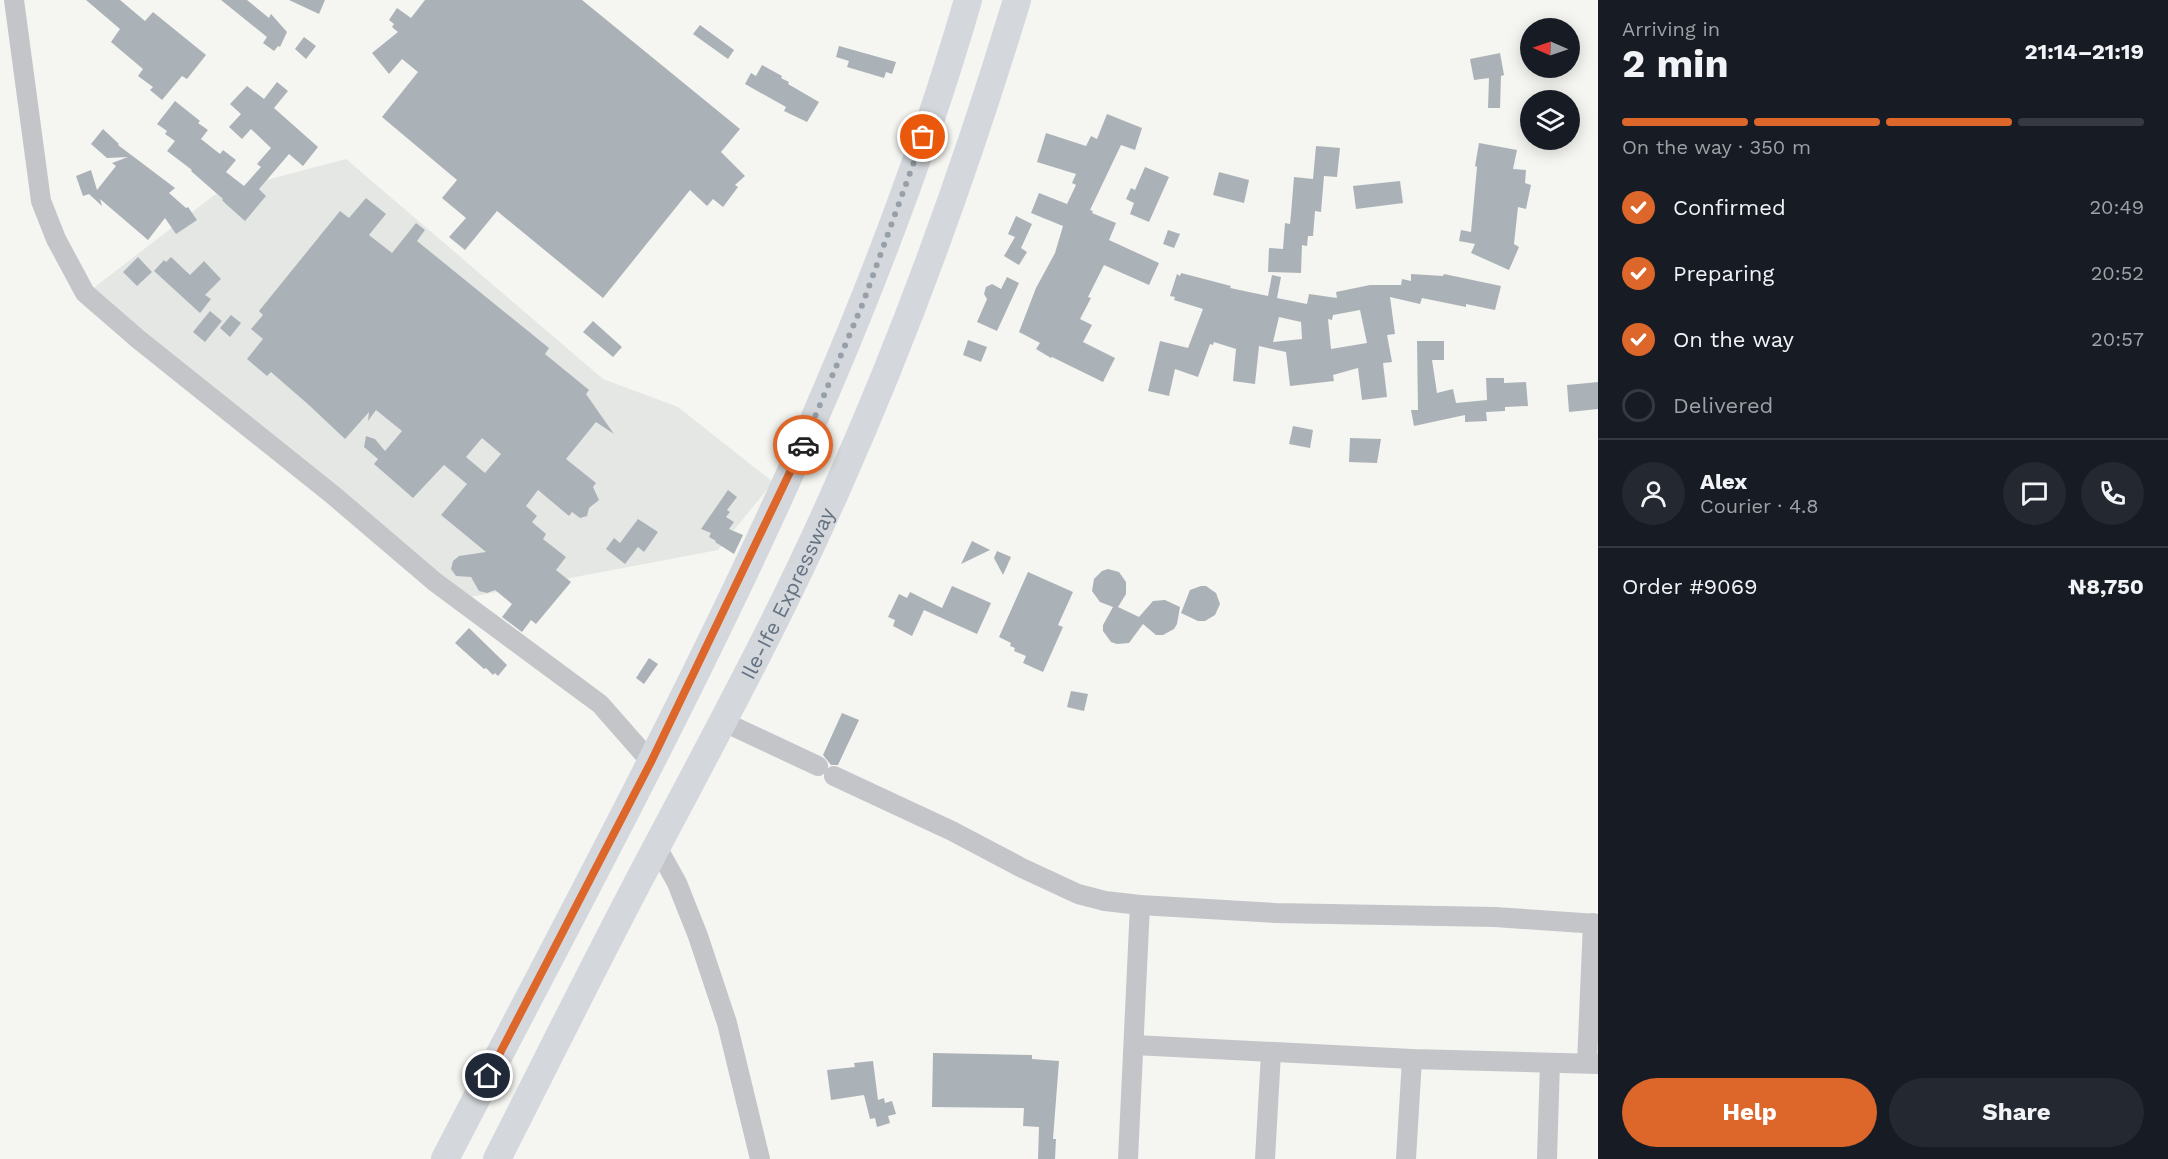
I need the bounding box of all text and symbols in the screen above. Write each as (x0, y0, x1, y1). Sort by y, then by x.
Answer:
text: Arriving in (1622, 17, 1720, 41)
north arrow (1520, 18, 1580, 78)
map controls (1520, 18, 1580, 150)
text: 21:14–21:19 (2025, 39, 2144, 64)
text: 2 min (1622, 41, 1729, 86)
button: layers (1520, 90, 1580, 150)
pin (897, 111, 948, 162)
icon: bag (906, 120, 939, 153)
text: On the way · 350 m (1622, 135, 1811, 159)
icon: check (1622, 191, 1655, 224)
text: Confirmed (1673, 195, 1786, 220)
text: 20:49 (2089, 195, 2144, 219)
icon: check (1622, 257, 1655, 290)
text: Preparing (1673, 261, 1774, 286)
text: 20:52 (2091, 261, 2144, 285)
icon: check (1622, 323, 1655, 356)
text: On the way (1673, 327, 1794, 352)
text: 20:57 (2091, 327, 2144, 351)
text: Delivered (1673, 393, 1773, 418)
courier (773, 415, 833, 475)
icon: car (787, 429, 820, 462)
button: person (1622, 462, 1685, 525)
button: chat (2003, 462, 2066, 525)
button: phone (2081, 462, 2144, 525)
text: Alex (1700, 469, 1747, 494)
text: Courier · 4.8 (1700, 494, 1819, 518)
street label: Ile-Ife Expressway (735, 503, 839, 683)
text: Order #9069 (1622, 574, 1758, 599)
text: ₦8,750 (2068, 574, 2144, 599)
pin (462, 1050, 513, 1101)
icon: home (471, 1059, 504, 1092)
button: Help (1622, 1078, 1877, 1147)
button: Share (1889, 1078, 2144, 1147)

